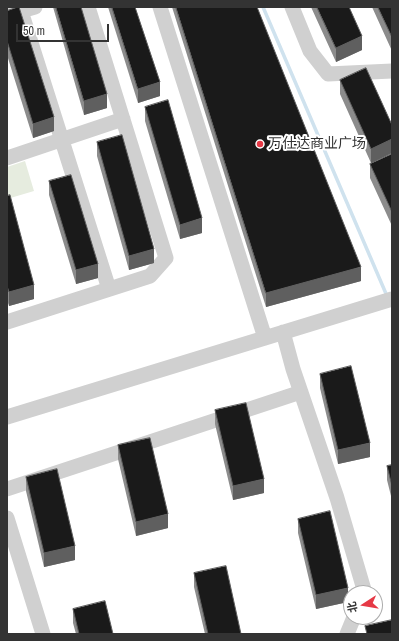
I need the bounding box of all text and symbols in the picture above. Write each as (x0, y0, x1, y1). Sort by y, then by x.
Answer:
scale bar (18, 16, 111, 42)
text: 50 m (23, 23, 45, 39)
place label: 万仕达商业广场 (268, 136, 366, 152)
marker: 万仕达商业广场 (255, 139, 265, 149)
north arrow (343, 585, 383, 625)
text: 北 (344, 600, 360, 614)

